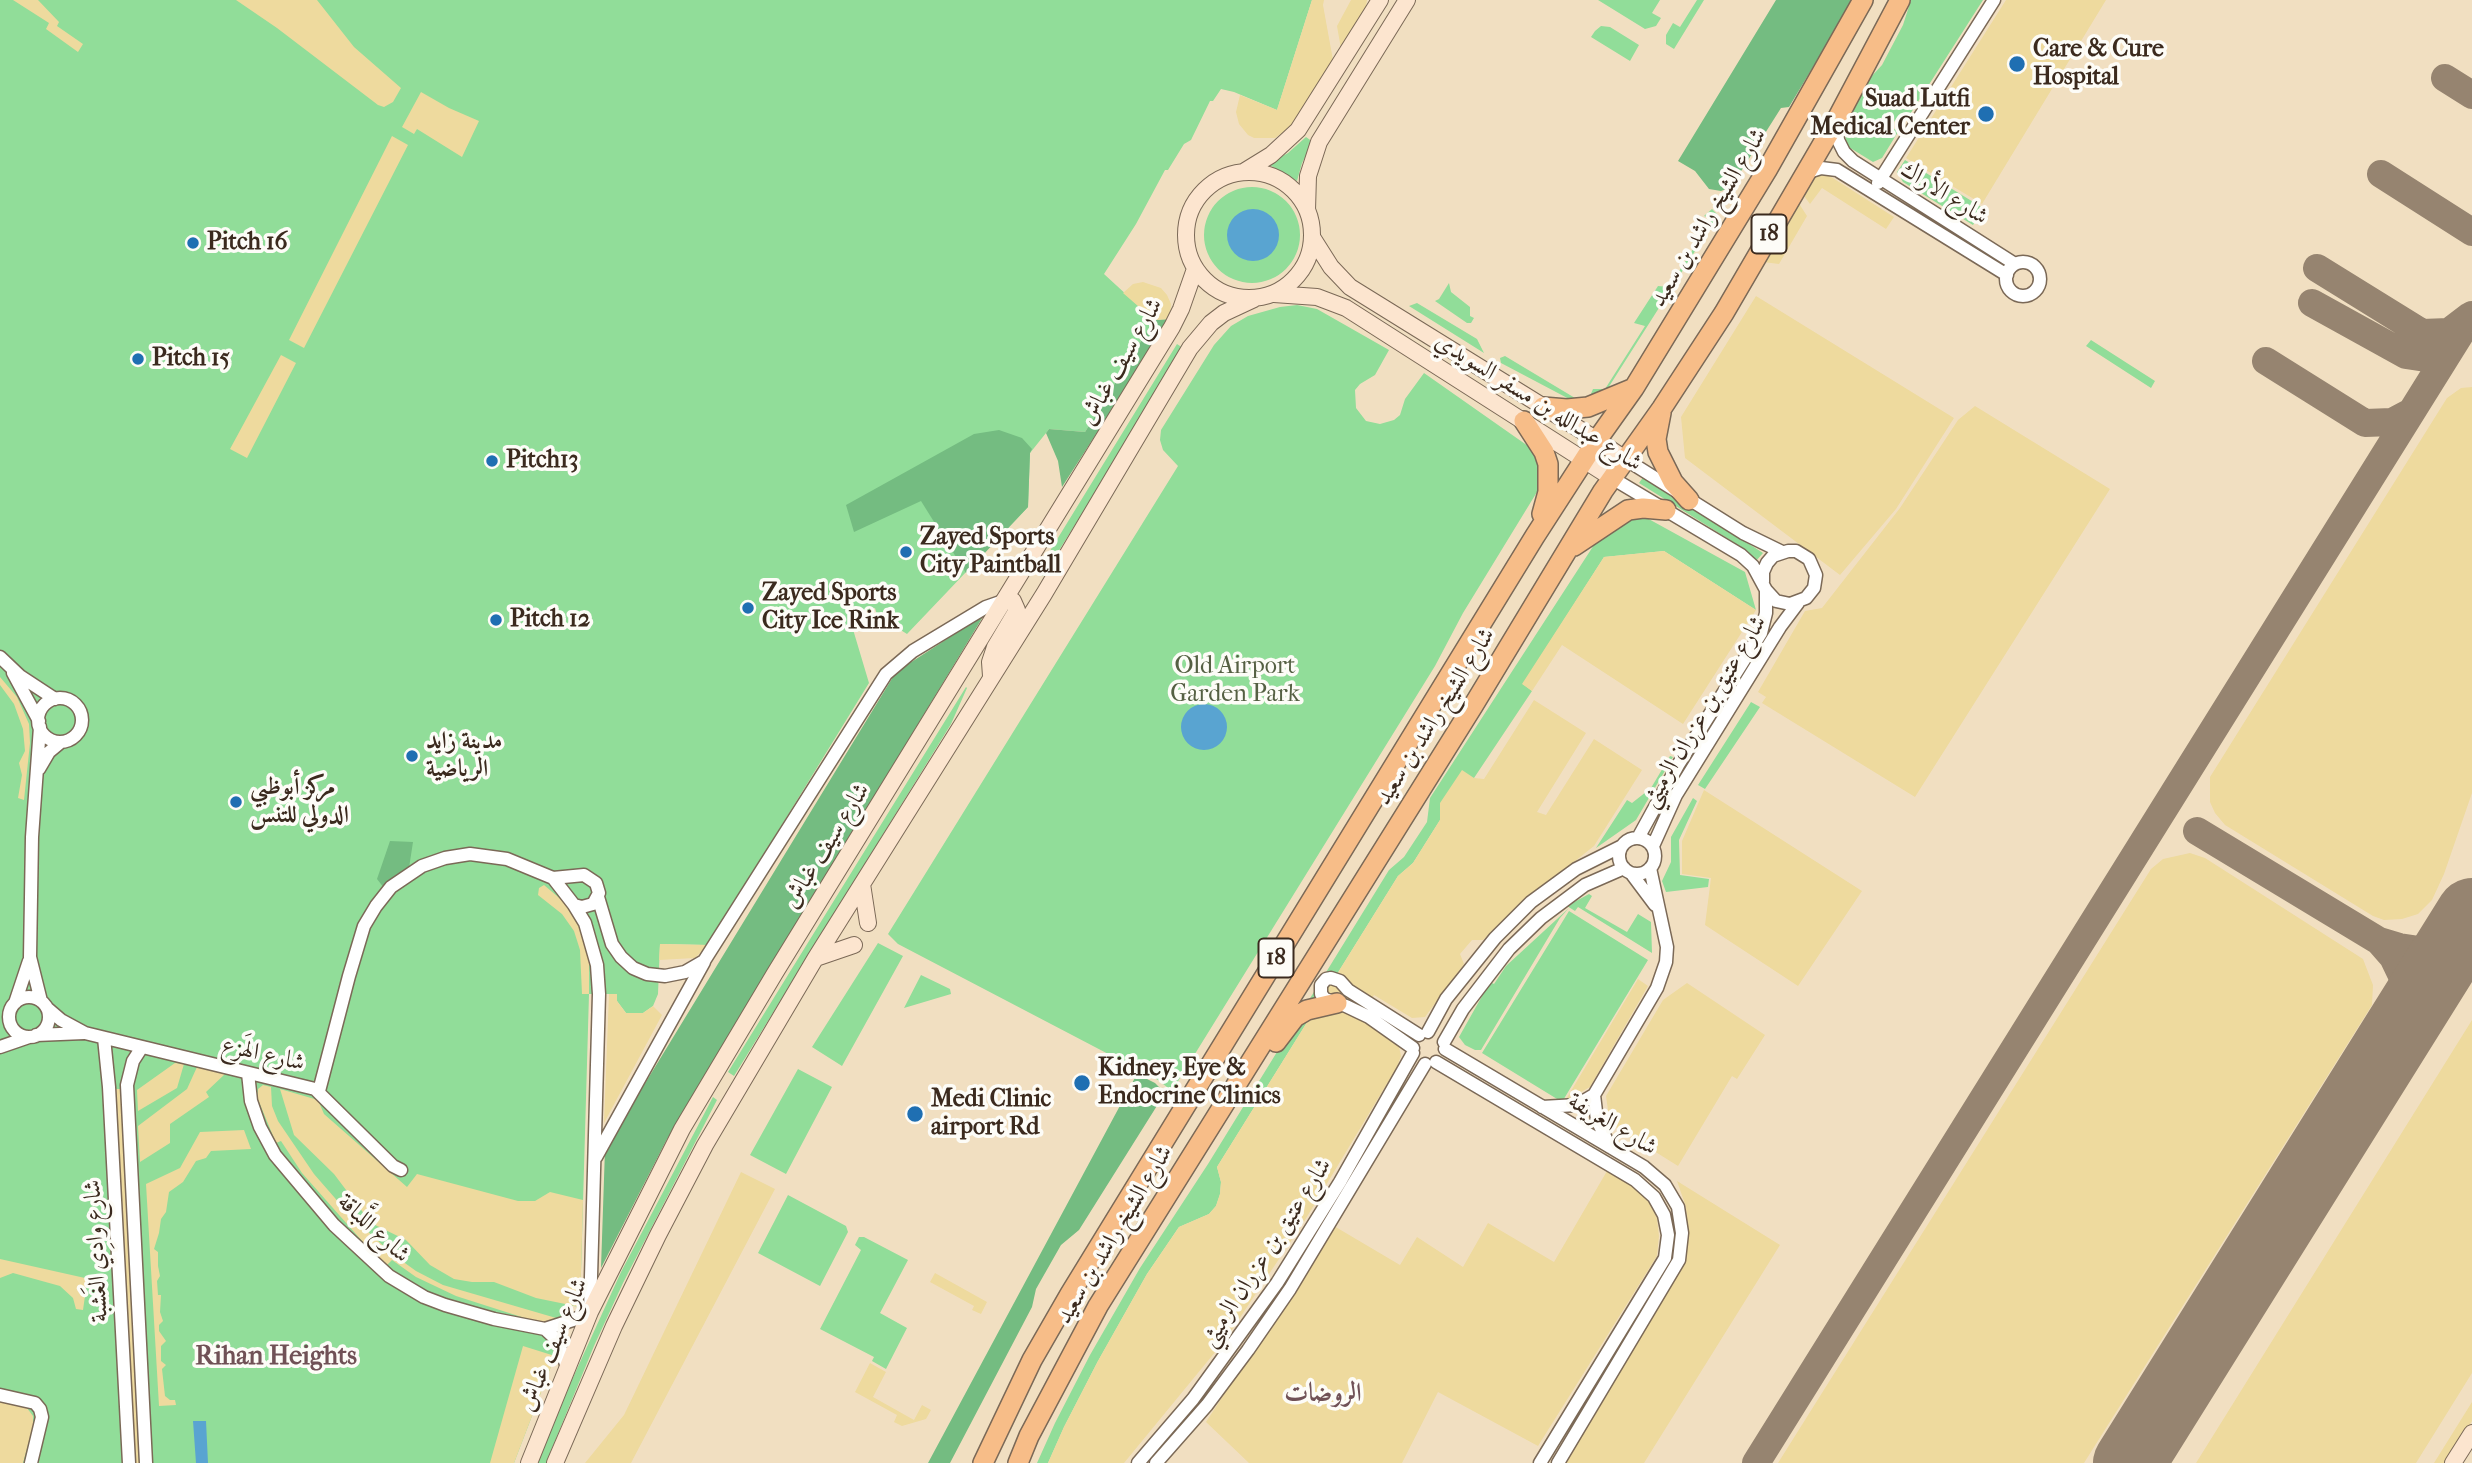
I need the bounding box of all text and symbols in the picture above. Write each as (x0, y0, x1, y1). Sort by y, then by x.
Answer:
place label: Care & Cure Hospital (2033, 36, 2164, 92)
marker: Care & Cure Hospital (2007, 54, 2027, 74)
place label: Suad Lutfi Medical Center (1811, 86, 1970, 142)
marker: Suad Lutfi Medical Center (1976, 104, 1996, 124)
street label: شارع الشيخ راشد بن سعيد (1644, 123, 1774, 313)
street label: شارع الأراك (1895, 156, 1993, 232)
road number: 18 (1752, 215, 1786, 254)
place label: Pitch 16 (207, 229, 288, 257)
marker: Pitch 16 (185, 235, 201, 251)
street label: شارع سيف غباش (1074, 293, 1170, 431)
street label: شارع عبدالله بن مسفر السويدي (1429, 327, 1647, 479)
place label: Pitch 15 (152, 345, 230, 373)
marker: Pitch 15 (130, 351, 146, 367)
place label: Pitch13 (506, 447, 578, 475)
marker: Pitch13 (484, 453, 500, 469)
place label: Zayed Sports City Paintball (920, 524, 1061, 580)
marker: Zayed Sports City Paintball (898, 544, 914, 560)
place label: Zayed Sports City Ice Rink (762, 580, 899, 636)
marker: Zayed Sports City Ice Rink (740, 600, 756, 616)
place label: Pitch 12 (510, 606, 590, 634)
street label: شارع عتيق بن عزران الرميثي (1636, 611, 1774, 813)
marker: Pitch 12 (488, 612, 504, 628)
street label: شارع الشيخ راشد بن سعيد (1370, 623, 1502, 811)
park label: Old Airport Garden Park (1170, 653, 1300, 709)
place label: مدينة زايد الرياضية (426, 728, 502, 784)
marker: مدينة زايد الرياضية (404, 748, 420, 764)
place label: مركز أبوظبي الدولي للتنس (250, 774, 349, 830)
street label: شارع سيف غباش (777, 778, 877, 914)
marker: مركز أبوظبي الدولي للتنس (228, 794, 244, 810)
road number: 18 (1258, 939, 1294, 978)
street label: شارع الهَزع (219, 1031, 307, 1079)
place label: Kidney, Eye & Endocrine Clinics (1098, 1055, 1281, 1111)
marker: Kidney, Eye & Endocrine Clinics (1072, 1073, 1092, 1093)
place label: Medi Clinic airport Rd (931, 1086, 1051, 1142)
street label: شارع الغريفة (1562, 1087, 1662, 1163)
marker: Medi Clinic airport Rd (905, 1104, 925, 1124)
street label: شارع الشيخ راشد بن سعيد (1050, 1140, 1180, 1330)
street label: شارع عتيق بن عزران الرميثي (1195, 1153, 1339, 1353)
street label: شارع وادِي الغَشبة (79, 1179, 115, 1323)
street label: شارع اللَّباقة (331, 1188, 415, 1270)
street label: شارع سيف غباش (513, 1274, 595, 1416)
district label: Rihan Heights (195, 1342, 357, 1374)
district label: الروضات (1284, 1379, 1362, 1411)

